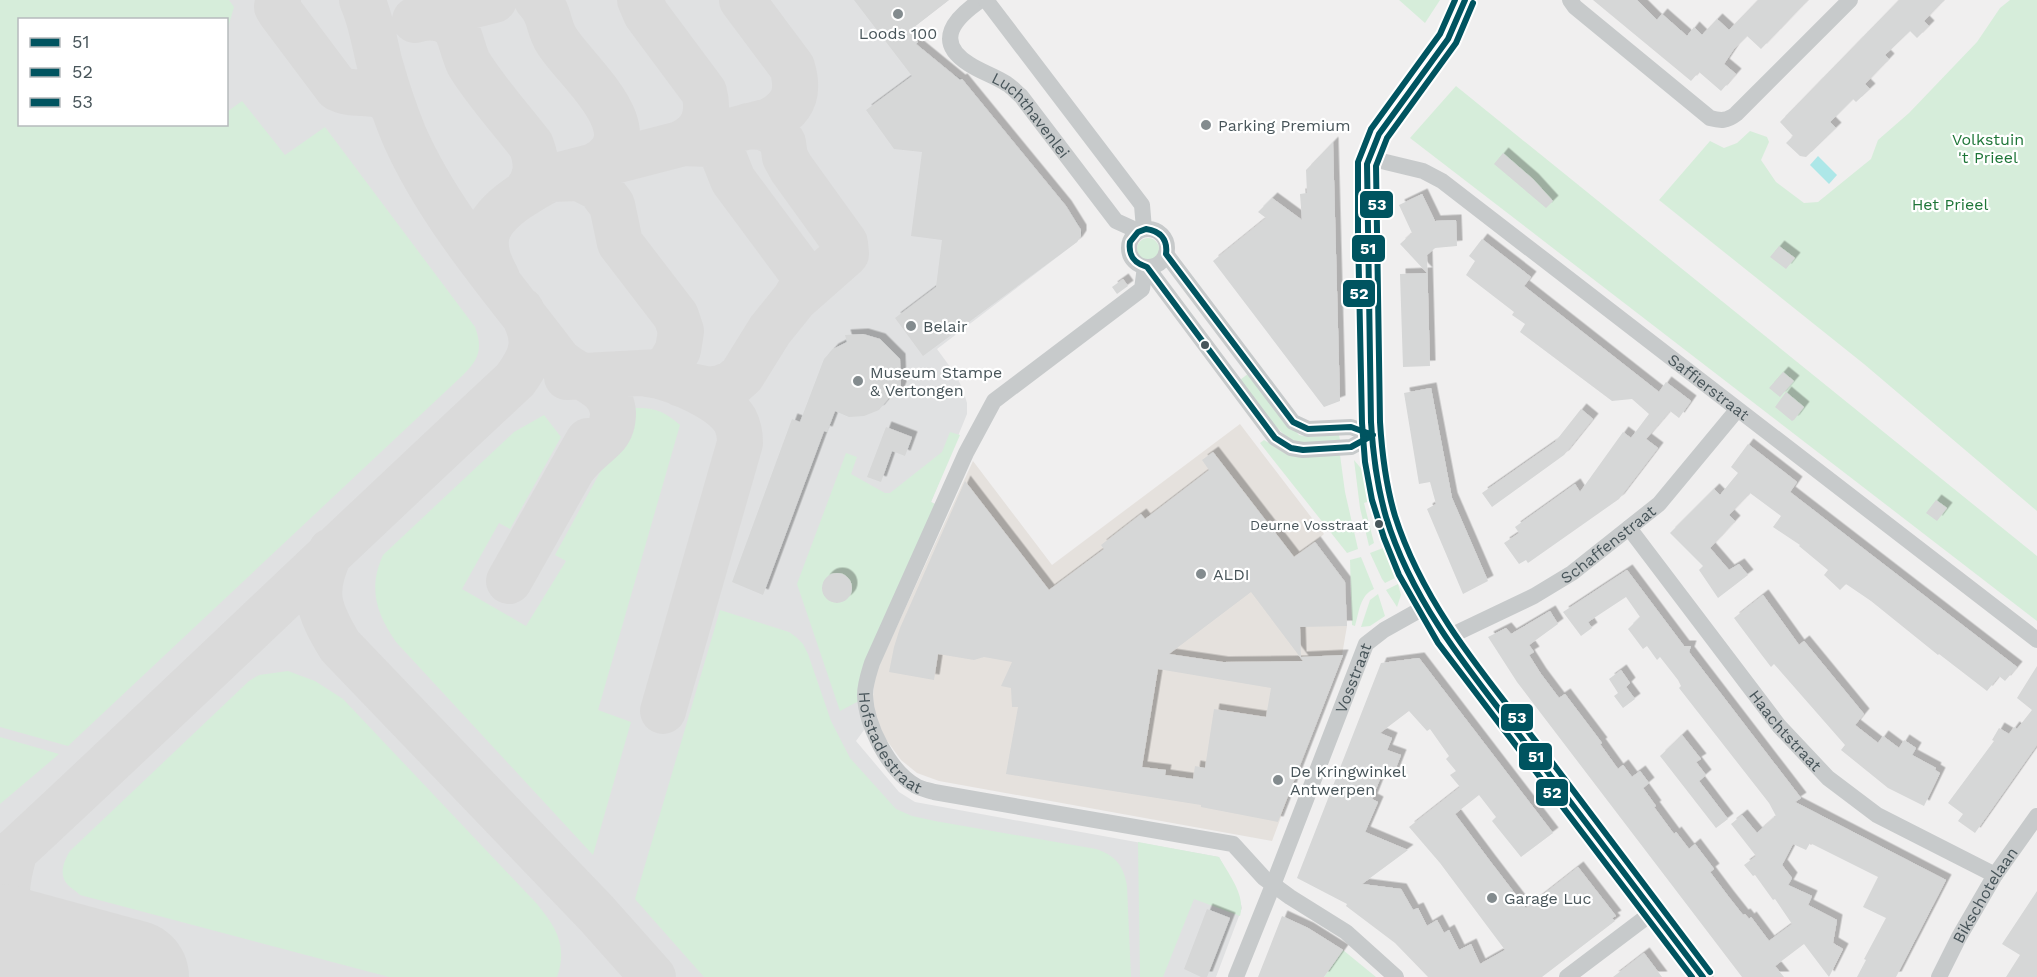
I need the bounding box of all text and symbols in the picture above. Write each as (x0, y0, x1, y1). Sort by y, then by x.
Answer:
marker: Loods 100 (891, 7, 905, 21)
legend (18, 18, 228, 126)
place label: Loods 100 (859, 24, 937, 43)
text: 51 (72, 31, 90, 52)
text: 52 (72, 61, 93, 82)
street label: Luchthavenlei (989, 68, 1074, 162)
text: 53 (72, 91, 93, 112)
place label: Parking Premium (1218, 116, 1350, 135)
marker: Parking Premium (1199, 118, 1213, 132)
park label: Volkstuin 't Prieel (1952, 130, 2024, 167)
line badge: 53 (1359, 190, 1394, 219)
text: 53 (1368, 195, 1386, 214)
park label: Het Prieel (1912, 195, 1988, 214)
line badge: 51 (1351, 234, 1386, 263)
text: 51 (1360, 239, 1376, 258)
line badge: 52 (1342, 279, 1376, 308)
text: 52 (1350, 284, 1368, 303)
place label: Belair (923, 317, 968, 336)
marker: Belair (904, 319, 918, 333)
unlabelled marker (1199, 339, 1211, 351)
street label: Saffierstraat (1664, 350, 1753, 425)
place label: Museum Stampe & Vertongen (870, 363, 1002, 400)
marker: Museum Stampe & Vertongen (851, 374, 865, 388)
street label: Schaffenstraat (1557, 501, 1660, 588)
place label: Deurne Vosstraat (1250, 517, 1368, 533)
marker: Deurne Vosstraat (1373, 518, 1385, 530)
place label: ALDI (1213, 565, 1249, 584)
marker: ALDI (1194, 567, 1208, 581)
street label: Vosstraat (1331, 640, 1376, 716)
street label: Haachtstraat (1745, 686, 1826, 775)
street label: Hofstadestraat (855, 691, 925, 798)
line badge: 53 (1500, 703, 1534, 732)
text: 53 (1508, 708, 1526, 727)
line badge: 51 (1518, 742, 1553, 771)
text: 51 (1528, 747, 1544, 766)
place label: De Kringwinkel Antwerpen (1290, 762, 1406, 799)
marker: De Kringwinkel Antwerpen (1271, 773, 1285, 787)
line badge: 52 (1535, 778, 1569, 807)
text: 52 (1543, 783, 1561, 802)
street label: Bikschotelaan (1949, 844, 2022, 946)
place label: Garage Luc (1504, 889, 1591, 908)
marker: Garage Luc (1485, 891, 1499, 905)

